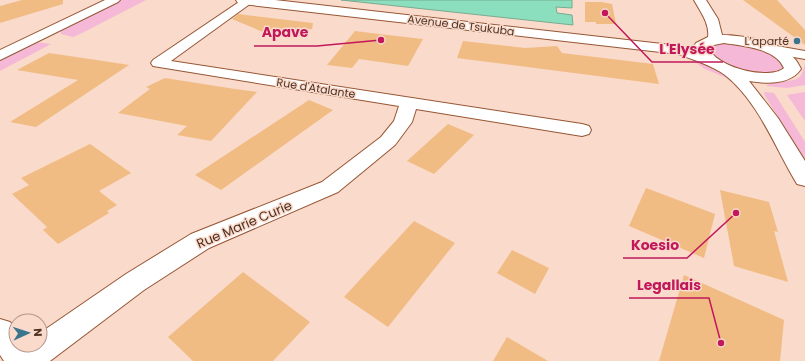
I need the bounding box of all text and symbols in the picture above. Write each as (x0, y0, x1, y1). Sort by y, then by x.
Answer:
street label: Avenue de Tsukuba (407, 10, 515, 40)
callout: Apave (254, 20, 317, 46)
text: Apave (262, 22, 309, 42)
place label: L’aparté (745, 33, 789, 49)
callout: L'Elysée (652, 36, 723, 62)
marker: L’aparté (792, 36, 802, 46)
text: L'Elysée (659, 39, 715, 59)
street label: Rue d'Atalante (275, 74, 357, 102)
street label: Rue Marie Curie (194, 196, 295, 253)
callout: Koesio (623, 232, 687, 258)
text: Koesio (631, 235, 679, 255)
callout: Legallais (629, 272, 709, 298)
text: Legallais (637, 275, 701, 295)
north arrow (8, 313, 48, 353)
text: N (30, 328, 46, 337)

